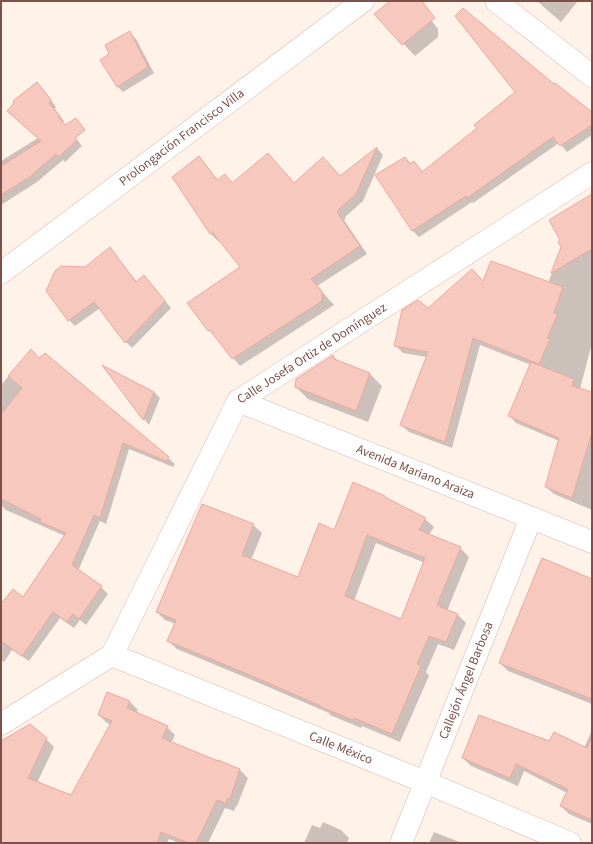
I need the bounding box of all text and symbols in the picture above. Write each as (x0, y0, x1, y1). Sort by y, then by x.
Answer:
street label: Prolongación Francisco Villa (115, 84, 248, 190)
street label: Calle Josefa Ortiz de Domínguez (234, 298, 390, 408)
street label: Avenida Mariano Araiza (354, 440, 477, 503)
street label: Callejón Ángel Barbosa (434, 619, 498, 742)
street label: Calle México (306, 727, 375, 769)

